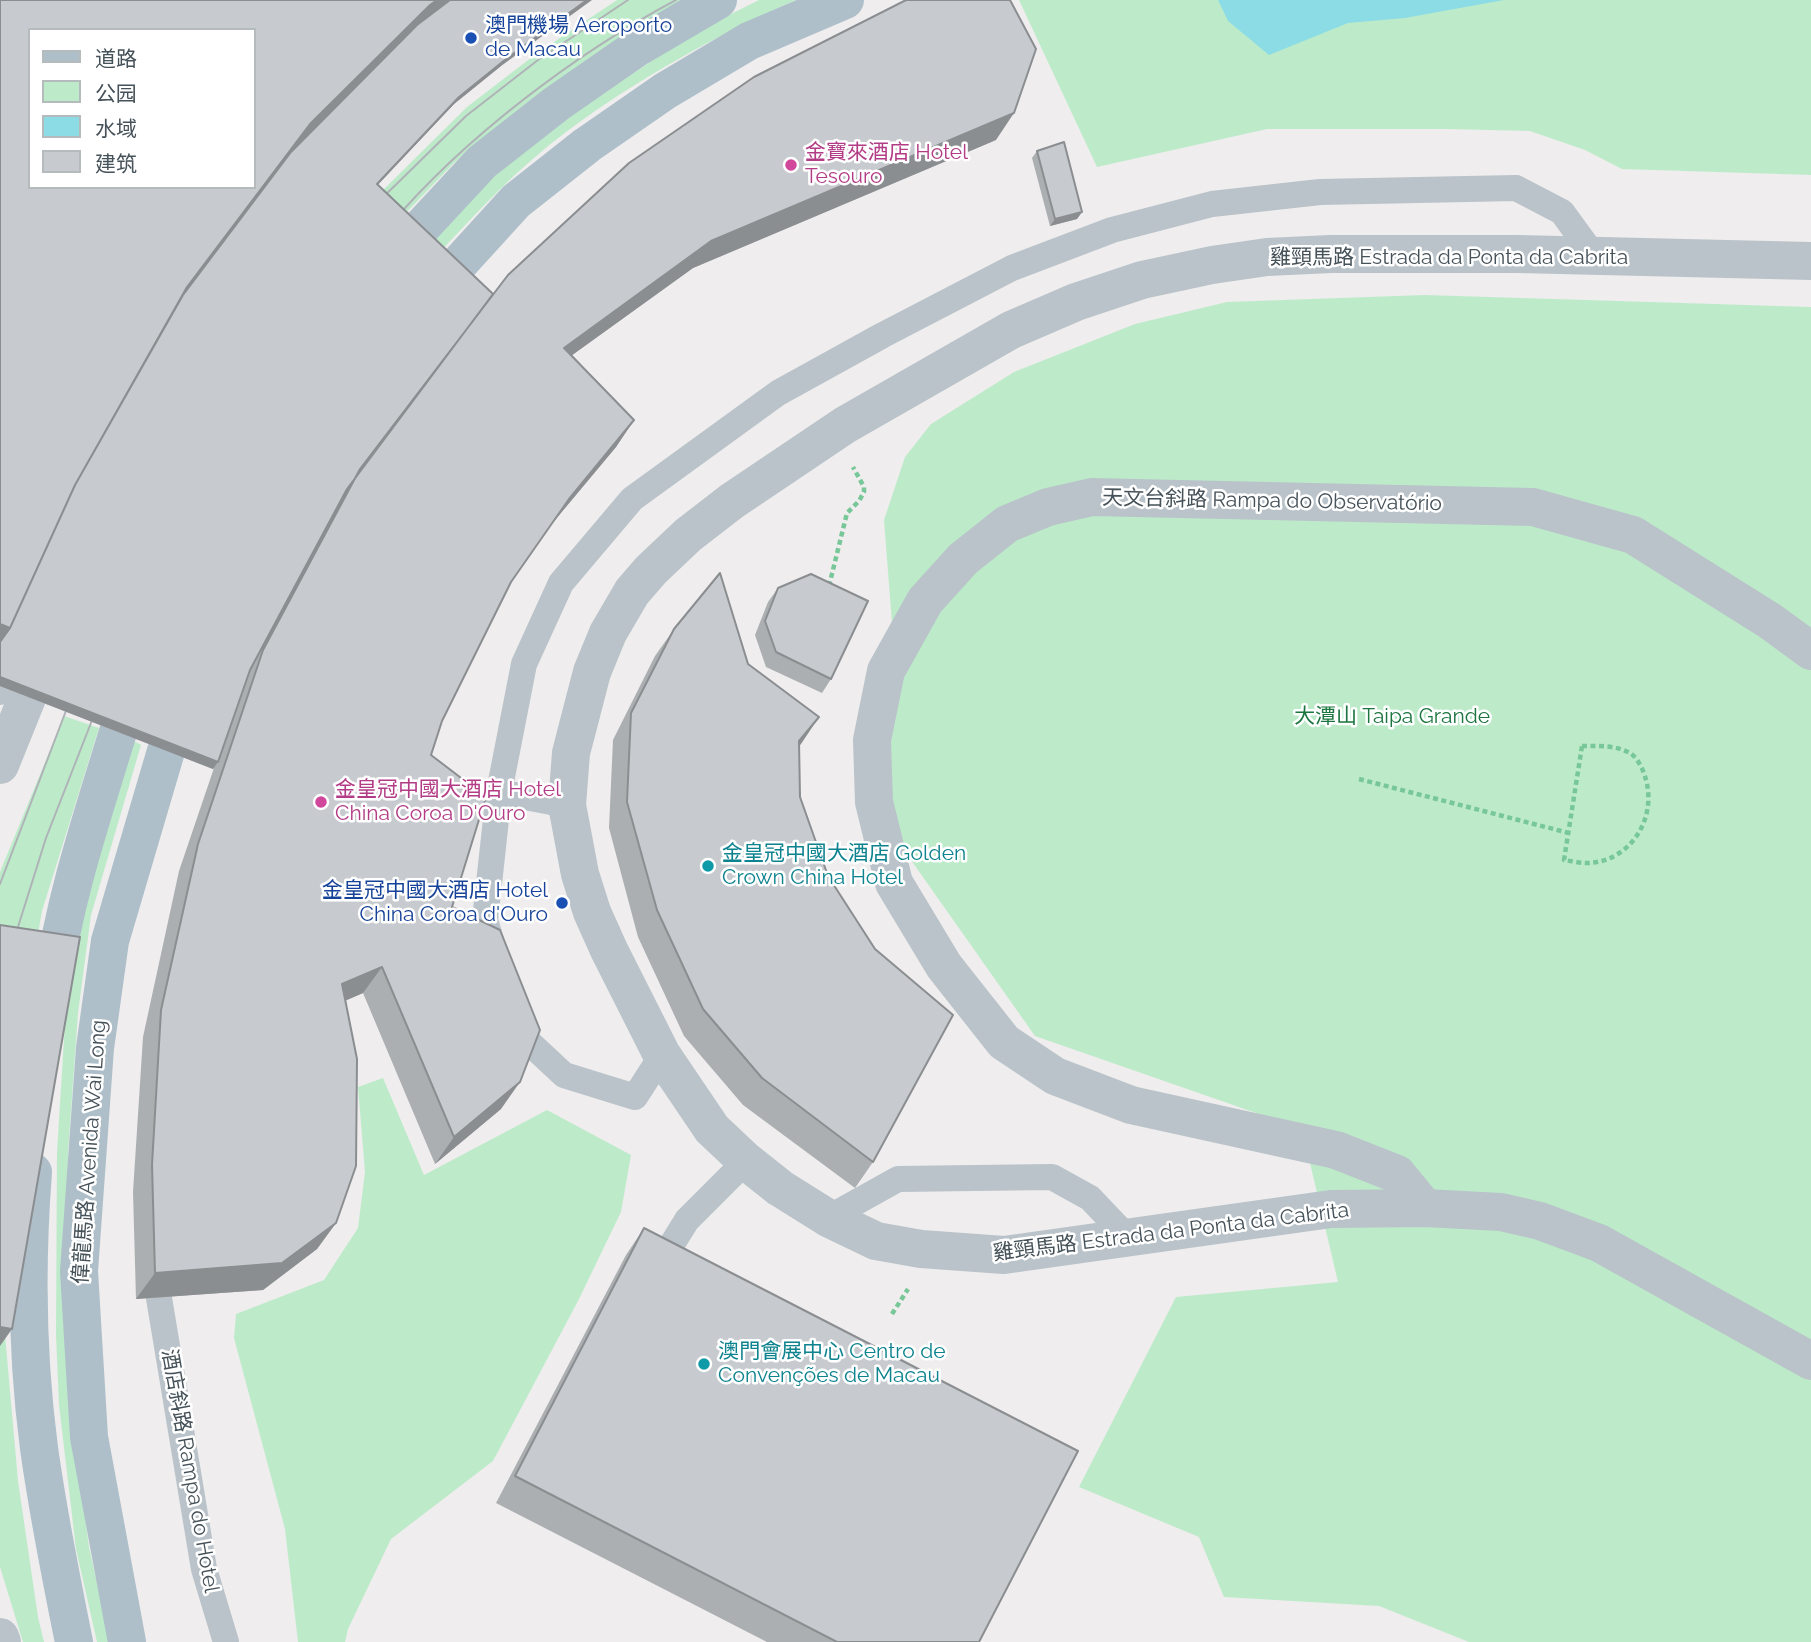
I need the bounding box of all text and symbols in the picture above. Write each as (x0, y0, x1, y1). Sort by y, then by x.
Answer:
place label: 澳門機場 Aeroporto de Macau (485, 13, 672, 63)
legend (28, 28, 256, 189)
marker: 澳門機場 Aeroporto de Macau (463, 30, 479, 46)
text: 道路 (95, 46, 137, 71)
text: 公园 (95, 81, 137, 106)
text: 水域 (95, 116, 137, 141)
place label: 金寶來酒店 Hotel Tesouro (805, 140, 968, 190)
text: 建筑 (95, 151, 137, 176)
marker: 金寶來酒店 Hotel Tesouro (783, 157, 799, 173)
street label: 雞頸馬路 Estrada da Ponta da Cabrita (1270, 245, 1628, 271)
street label: 天文台斜路 Rampa do Observatório (1102, 485, 1442, 517)
park label: 大潭山 Taipa Grande (1294, 704, 1490, 730)
place label: 金皇冠中國大酒店 Hotel China Coroa D'Ouro (335, 777, 561, 827)
marker: 金皇冠中國大酒店 Hotel China Coroa D'Ouro (313, 794, 329, 810)
place label: 金皇冠中國大酒店 Golden Crown China Hotel (722, 841, 966, 891)
marker: 金皇冠中國大酒店 Golden Crown China Hotel (700, 858, 716, 874)
place label: 金皇冠中國大酒店 Hotel China Coroa d'Ouro (322, 878, 548, 928)
marker: 金皇冠中國大酒店 Hotel China Coroa d'Ouro (554, 895, 570, 911)
street label: 偉龍馬路 Avenida Wai Long (68, 1019, 112, 1285)
street label: 雞頸馬路 Estrada da Ponta da Cabrita (992, 1198, 1350, 1266)
place label: 澳門會展中心 Centro de Convenções de Macau (718, 1339, 946, 1389)
street label: 酒店斜路 Rampa do Hotel (156, 1347, 224, 1595)
marker: 澳門會展中心 Centro de Convenções de Macau (696, 1356, 712, 1372)

